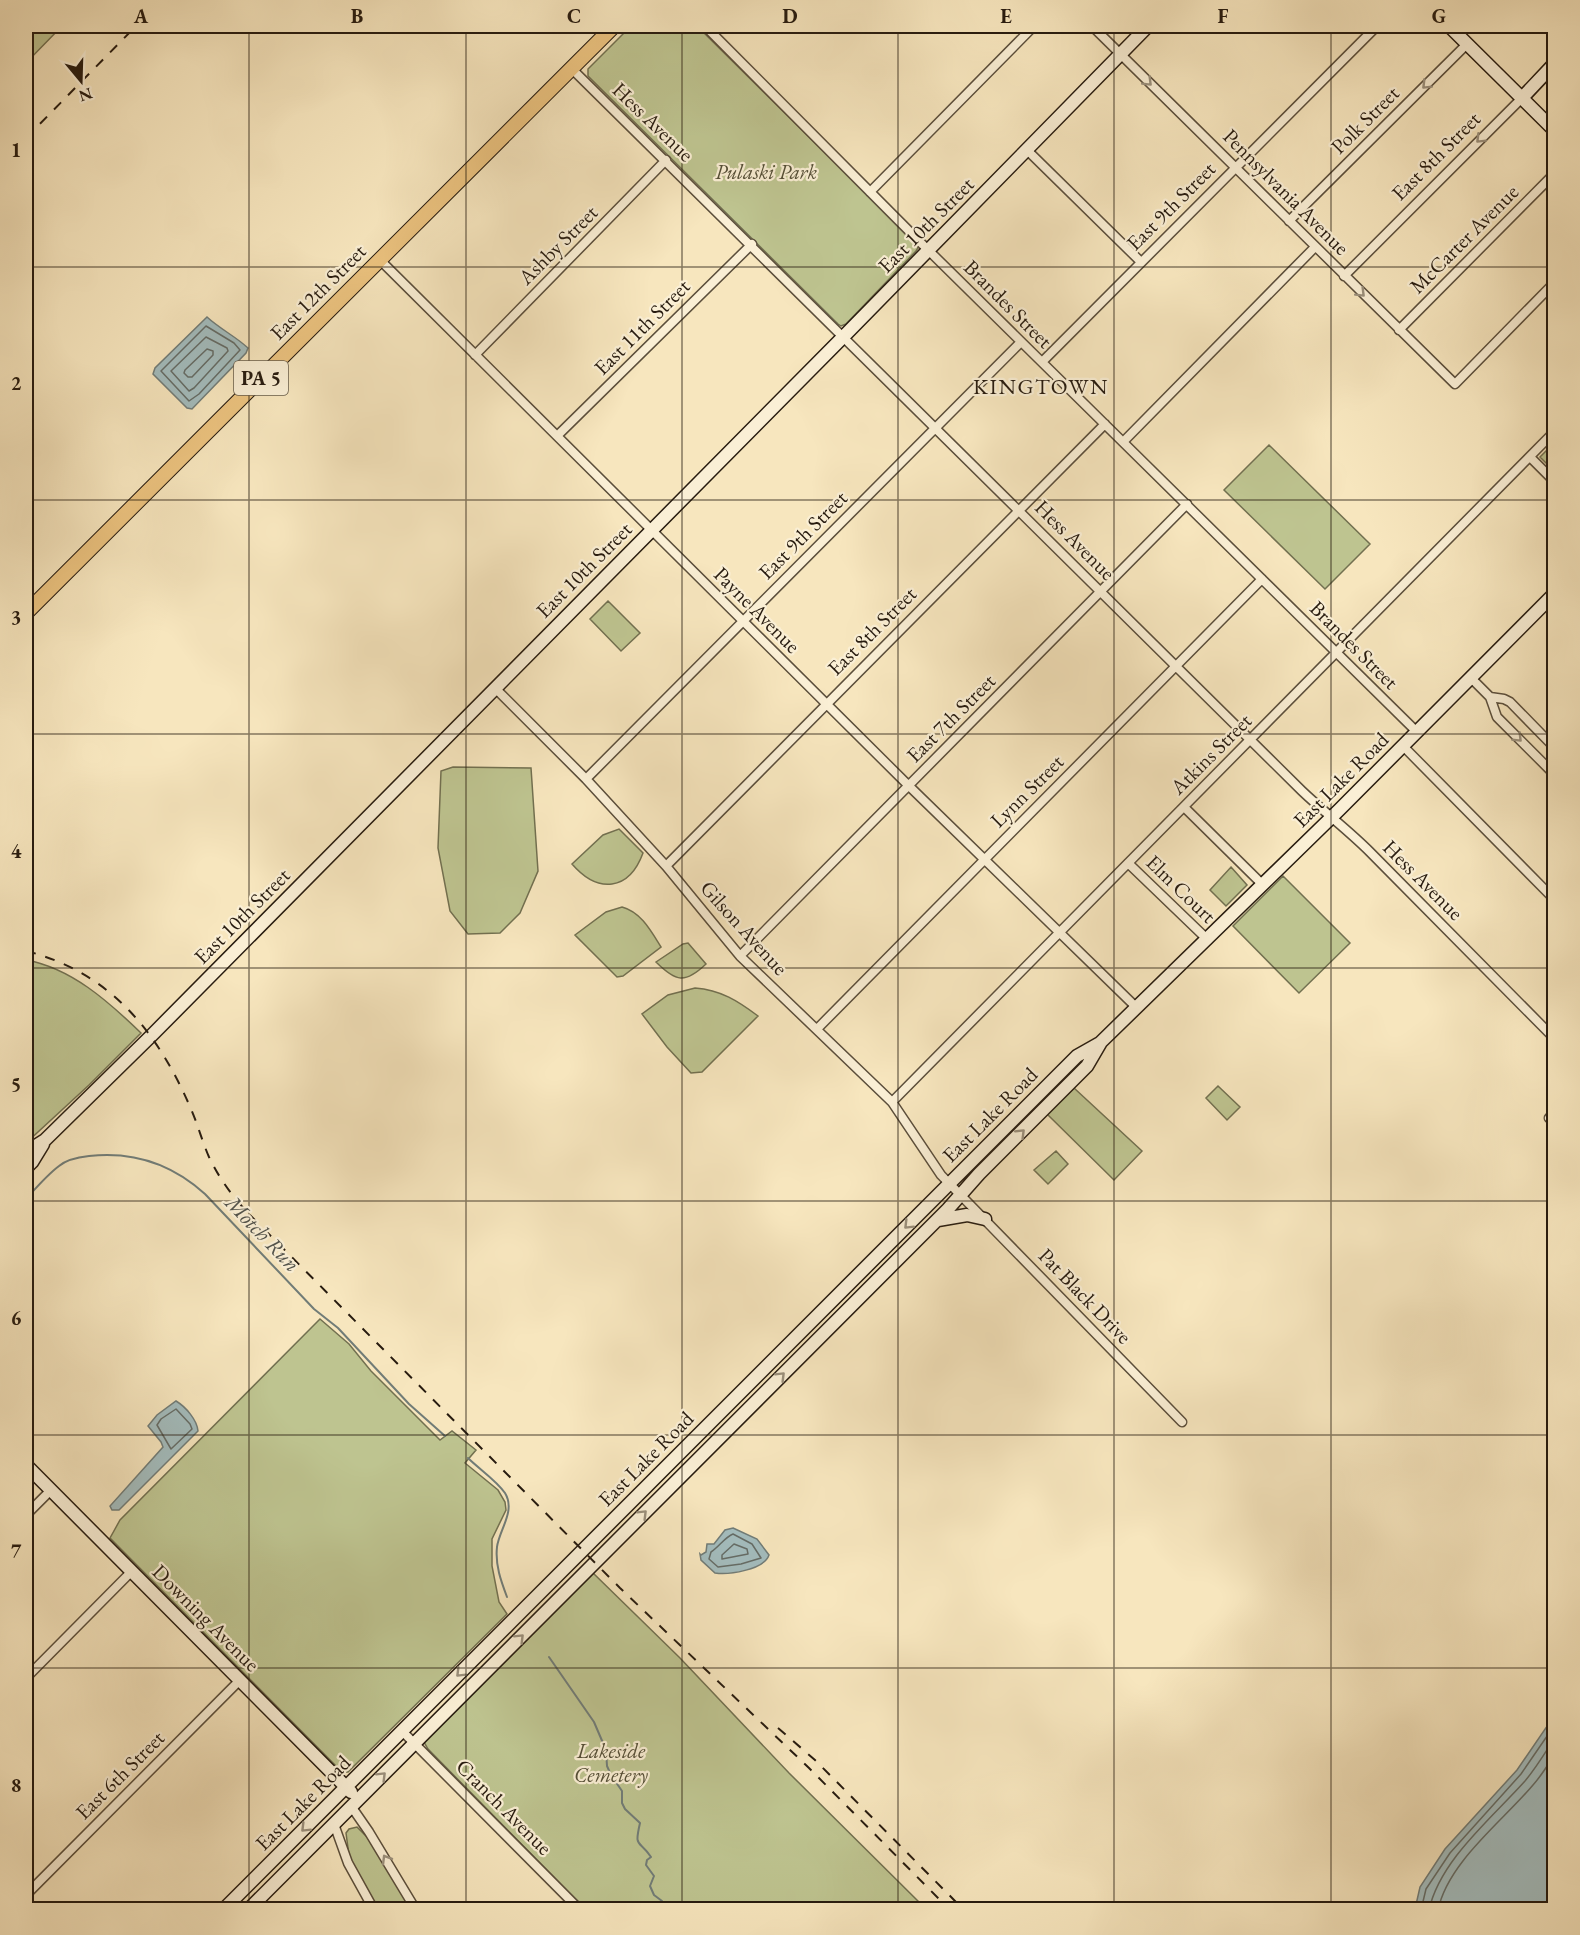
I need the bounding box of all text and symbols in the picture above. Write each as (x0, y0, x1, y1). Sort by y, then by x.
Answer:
text: A (133, 3, 149, 29)
text: B (351, 3, 363, 29)
text: C (567, 3, 581, 29)
text: D (782, 3, 798, 29)
text: E (1000, 3, 1012, 29)
text: F (1218, 3, 1229, 29)
text: G (1432, 3, 1446, 29)
north arrow (51, 51, 111, 111)
one-way arrow (1141, 74, 1152, 85)
street label: Hess Avenue (607, 76, 700, 167)
one-way arrow (1422, 77, 1433, 88)
street label: Polk Street (1325, 79, 1405, 160)
text: N (76, 83, 95, 107)
street label: East 8th Street (1385, 105, 1486, 206)
street label: Pennsylvania Avenue (1217, 123, 1355, 261)
one-way arrow (1477, 132, 1487, 143)
text: 1 (11, 137, 21, 163)
street label: East 9th Street (1120, 155, 1221, 256)
park label: Pulaski Park (715, 158, 818, 185)
street label: East 10th Street (872, 171, 980, 278)
street label: McCarter Avenue (1403, 178, 1524, 299)
street label: Ashby Street (511, 199, 604, 291)
street label: East 12th Street (264, 238, 372, 345)
street label: Brandes Street (958, 254, 1059, 354)
street label: East 11th Street (588, 273, 696, 380)
one-way arrow (1354, 285, 1365, 296)
road number: PA 5 (234, 361, 288, 395)
text: 2 (11, 370, 22, 396)
district label: KINGTOWN (973, 372, 1109, 401)
street label: East 9th Street (752, 484, 853, 585)
street label: Hess Avenue (1029, 494, 1121, 586)
street label: East 10th Street (530, 516, 638, 623)
street label: Payne Avenue (708, 561, 806, 659)
street label: East 8th Street (821, 580, 922, 681)
street label: Brandes Street (1304, 595, 1405, 695)
text: 3 (11, 604, 21, 630)
street label: East 7th Street (900, 667, 1001, 768)
street label: Atkins Street (1164, 707, 1257, 801)
street label: East Lake Road (1287, 726, 1394, 833)
one-way arrow (1512, 731, 1522, 742)
street label: Lynn Street (984, 748, 1069, 833)
street label: Hess Avenue (1377, 834, 1469, 926)
text: 4 (11, 838, 22, 864)
street label: Elm Court (1141, 849, 1222, 929)
street label: East 10th Street (188, 862, 296, 969)
street label: Gilson Avenue (695, 875, 794, 981)
street label: East Lake Road (936, 1061, 1043, 1168)
text: 5 (11, 1071, 21, 1097)
one-way arrow (1014, 1129, 1024, 1140)
water label: Motch Run (218, 1187, 306, 1278)
one-way arrow (904, 1217, 915, 1228)
street label: Pat Black Drive (1033, 1242, 1138, 1349)
text: 6 (11, 1305, 22, 1331)
one-way arrow (774, 1373, 785, 1384)
street label: East Lake Road (592, 1405, 699, 1512)
one-way arrow (637, 1510, 647, 1521)
text: 7 (11, 1538, 22, 1564)
street label: Downing Avenue (147, 1558, 266, 1677)
one-way arrow (512, 1634, 523, 1645)
one-way arrow (456, 1666, 467, 1677)
street label: East 6th Street (69, 1724, 170, 1825)
park label: Lakeside Cemetery (574, 1737, 648, 1788)
street label: East Lake Road (249, 1749, 356, 1856)
street label: Cranch Avenue (451, 1753, 558, 1860)
text: 8 (11, 1772, 21, 1798)
one-way arrow (375, 1772, 386, 1782)
one-way arrow (301, 1821, 312, 1832)
one-way arrow (382, 1855, 393, 1865)

